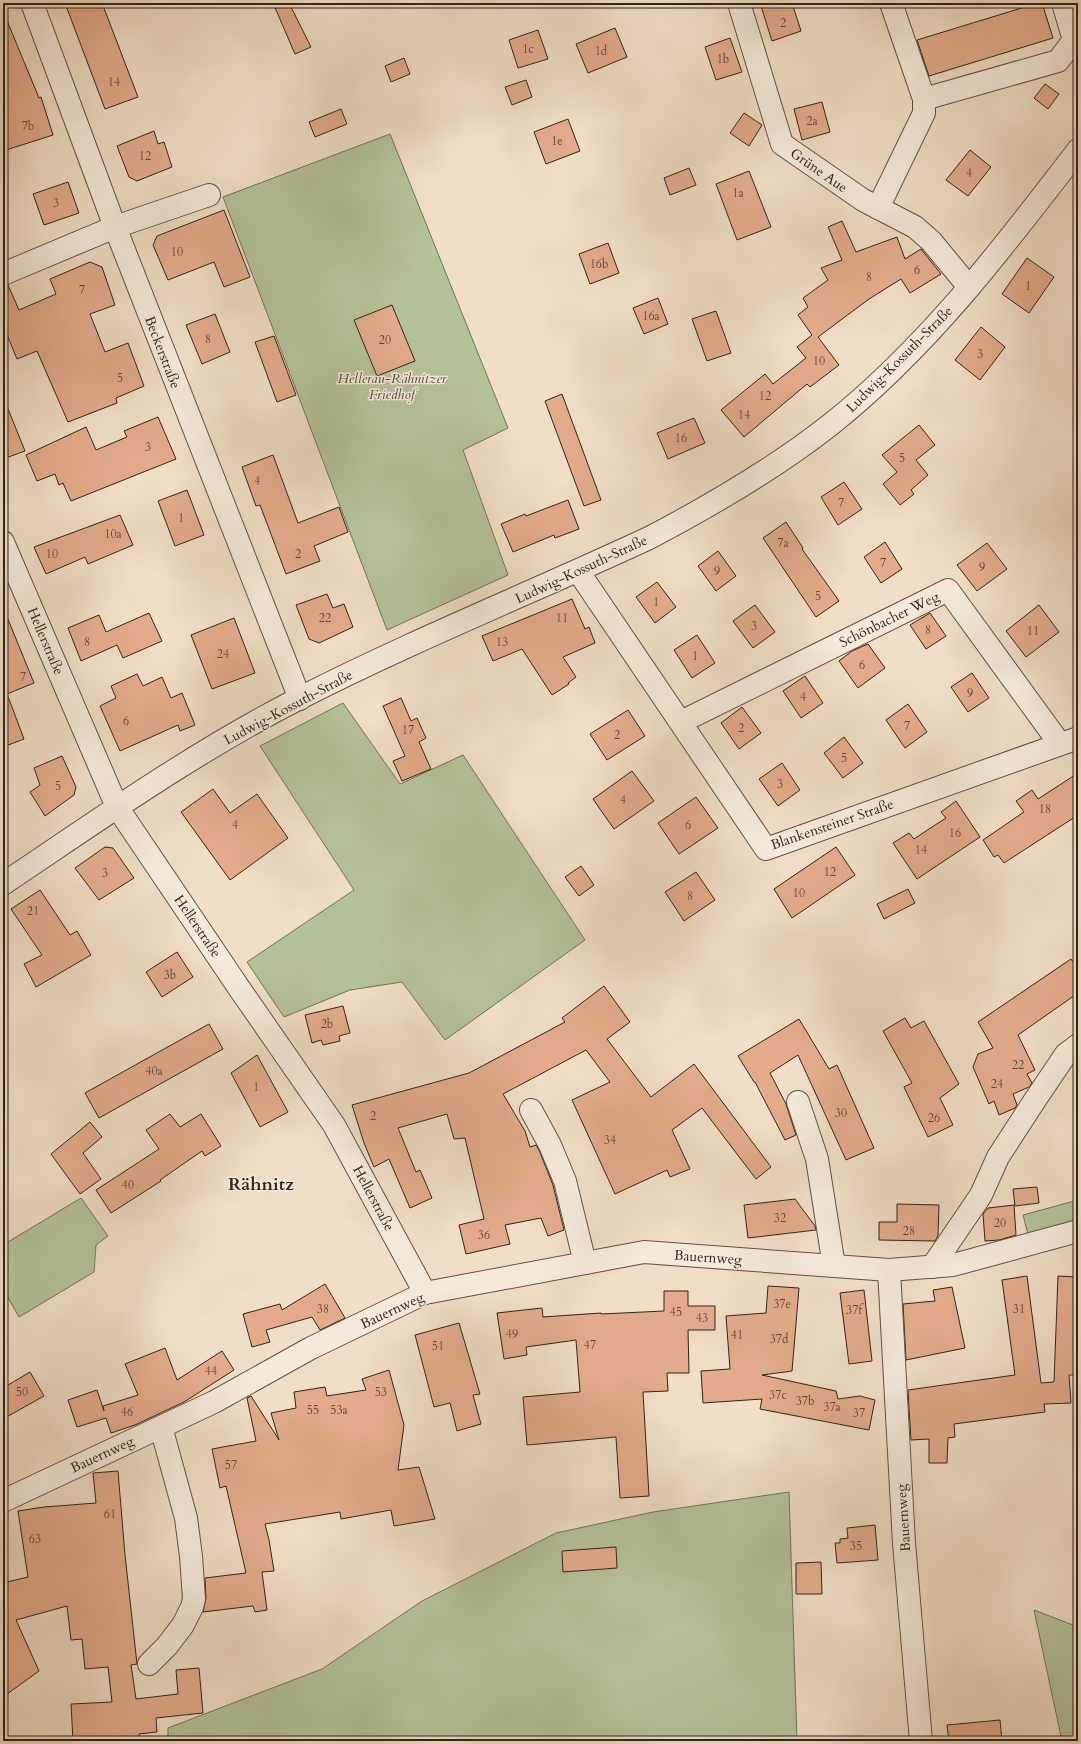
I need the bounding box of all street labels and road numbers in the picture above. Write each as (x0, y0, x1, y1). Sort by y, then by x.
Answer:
street label: Grüne Aue (786, 144, 851, 197)
street label: Ludwig-Kossuth-Straße (842, 302, 957, 417)
street label: Beckerstraße (140, 313, 185, 391)
street label: Ludwig-Kossuth-Straße (512, 531, 650, 608)
street label: Schönbacher Weg (836, 587, 943, 652)
street label: Hellerstraße (23, 605, 68, 678)
street label: Ludwig-Kossuth-Straße (220, 665, 356, 750)
street label: Blankensteiner Straße (768, 795, 896, 854)
street label: Hellerstraße (170, 891, 225, 961)
street label: Hellerstraße (348, 1162, 399, 1234)
street label: Bauernweg (673, 1246, 743, 1269)
street label: Bauernweg (357, 1287, 427, 1333)
street label: Bauernweg (67, 1431, 137, 1477)
street label: Bauernweg (892, 1483, 915, 1553)

